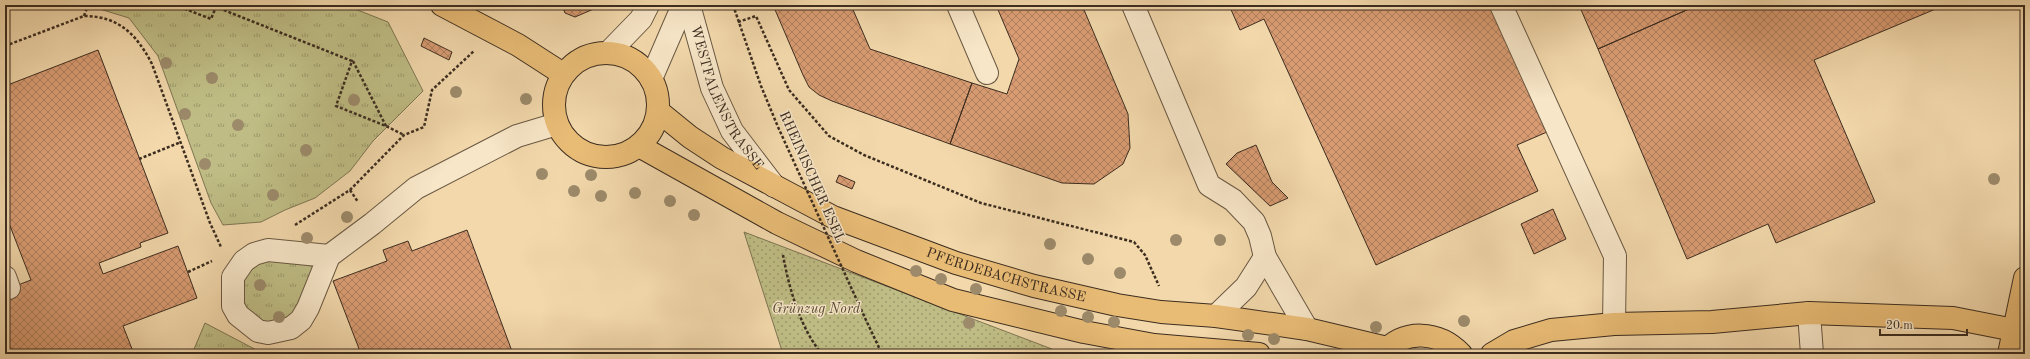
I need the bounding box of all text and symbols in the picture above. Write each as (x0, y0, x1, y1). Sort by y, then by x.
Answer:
street label: WESTFALENSTRASSE (688, 24, 766, 172)
street label: RHEINISCHER ESEL (777, 109, 847, 245)
street label: PFERDEBACHSTRASSE (924, 246, 1087, 305)
park label: Grünzug Nord (772, 302, 861, 317)
scale bar (1880, 311, 1967, 337)
text: 20 m (1886, 320, 1913, 332)

